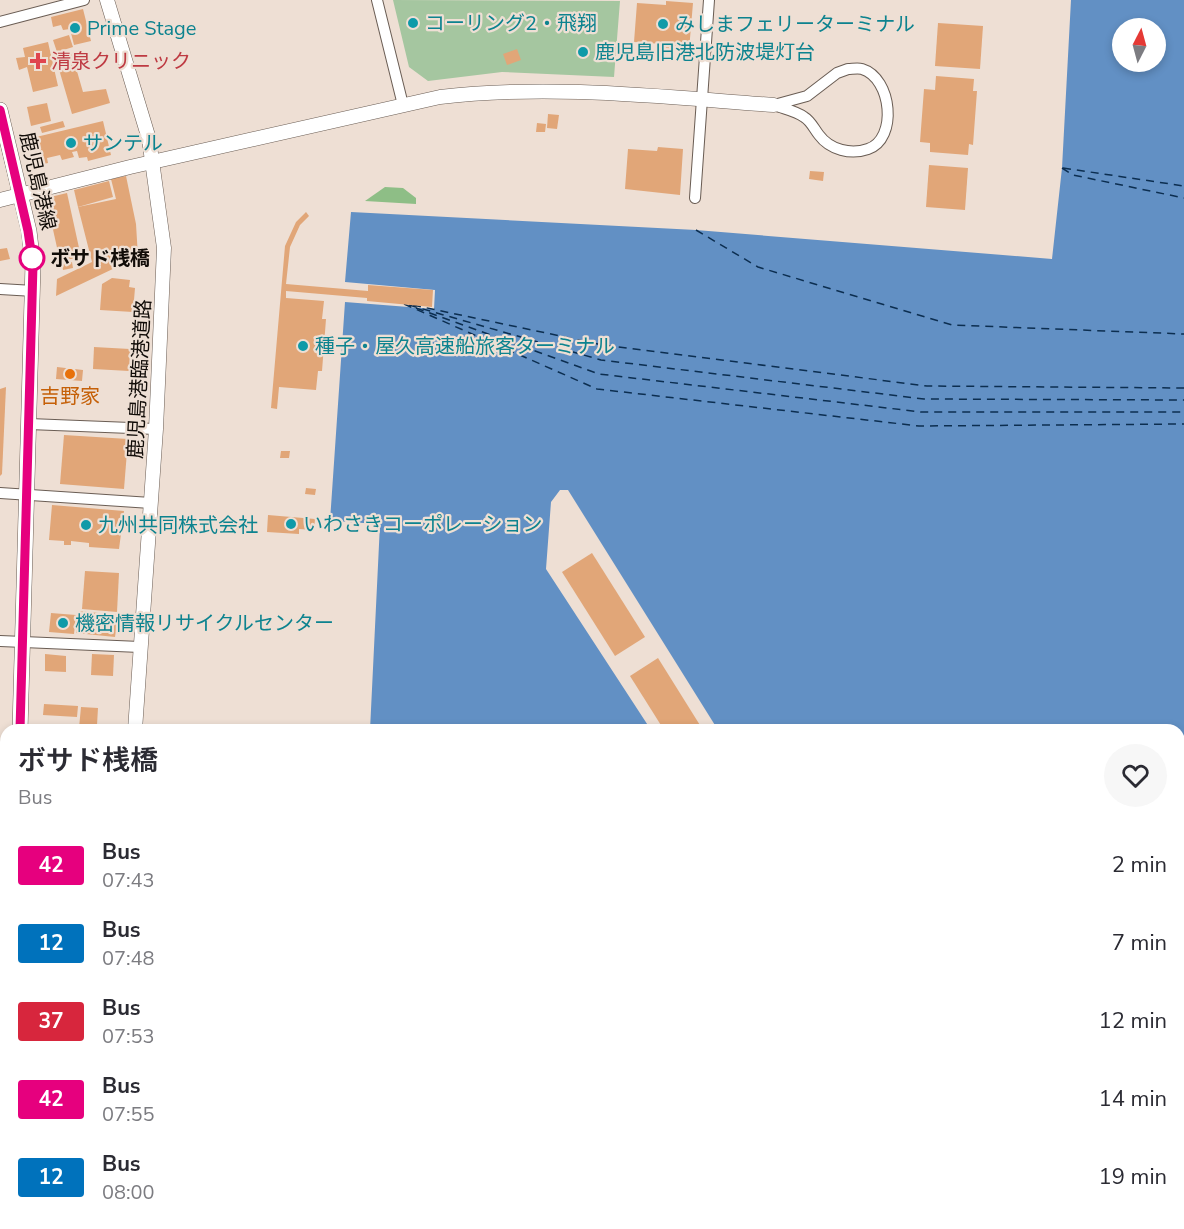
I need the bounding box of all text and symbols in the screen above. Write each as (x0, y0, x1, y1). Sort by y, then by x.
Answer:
place label: コーリング2・飛翔 (425, 10, 597, 37)
place label: みしまフェリーターミナル (675, 11, 915, 38)
place label: Prime Stage (87, 15, 196, 42)
marker: コーリング2・飛翔 (406, 16, 420, 30)
marker: みしまフェリーターミナル (656, 17, 670, 31)
north arrow (1112, 18, 1166, 72)
map controls (1112, 18, 1166, 72)
marker: Prime Stage (68, 21, 82, 35)
place label: 鹿児島旧港北防波堤灯台 (595, 39, 815, 66)
marker: 鹿児島旧港北防波堤灯台 (576, 45, 590, 59)
place label: 清泉クリニック (51, 48, 191, 75)
marker: 清泉クリニック (29, 52, 47, 70)
street label: 鹿児島港線 (13, 129, 62, 233)
place label: サンテル (83, 130, 163, 157)
marker: サンテル (64, 136, 78, 150)
marker: ボサド桟橋 (19, 245, 45, 271)
place label: ボサド桟橋 (50, 245, 150, 272)
street label: 鹿児島港臨港道路 (122, 298, 157, 460)
place label: 種子・屋久高速船旅客ターミナル (315, 333, 615, 360)
marker: 種子・屋久高速船旅客ターミナル (296, 339, 310, 353)
marker: 吉野家 (63, 367, 77, 381)
place label: 吉野家 (40, 383, 100, 410)
place label: いわさきコーポレーション (303, 511, 543, 538)
place label: 九州共同株式会社 (98, 512, 258, 539)
marker: いわさきコーポレーション (284, 517, 298, 531)
marker: 九州共同株式会社 (79, 518, 93, 532)
place label: 機密情報リサイクルセンター (75, 610, 334, 637)
marker: 機密情報リサイクルセンター (56, 616, 70, 630)
text: ボサド桟橋 (18, 742, 158, 780)
button: heart (1104, 744, 1167, 807)
text: Bus (18, 784, 52, 811)
text: Bus (102, 837, 141, 867)
text: 2 min (1112, 850, 1167, 880)
text: 42 (38, 851, 64, 879)
text: 07:43 (102, 867, 155, 894)
text: Bus (102, 915, 141, 945)
text: 7 min (1112, 928, 1167, 958)
text: 12 (38, 929, 64, 957)
text: 07:48 (102, 945, 155, 972)
text: Bus (102, 993, 141, 1023)
text: 12 min (1099, 1006, 1167, 1036)
text: 37 (38, 1007, 64, 1035)
text: 07:53 (102, 1023, 155, 1050)
text: Bus (102, 1071, 141, 1101)
text: 14 min (1099, 1084, 1167, 1114)
text: 42 (38, 1085, 64, 1113)
text: 07:55 (102, 1101, 155, 1128)
text: Bus (102, 1149, 141, 1179)
text: 19 min (1099, 1162, 1167, 1192)
text: 12 (38, 1163, 64, 1191)
text: 08:00 (102, 1179, 155, 1206)

